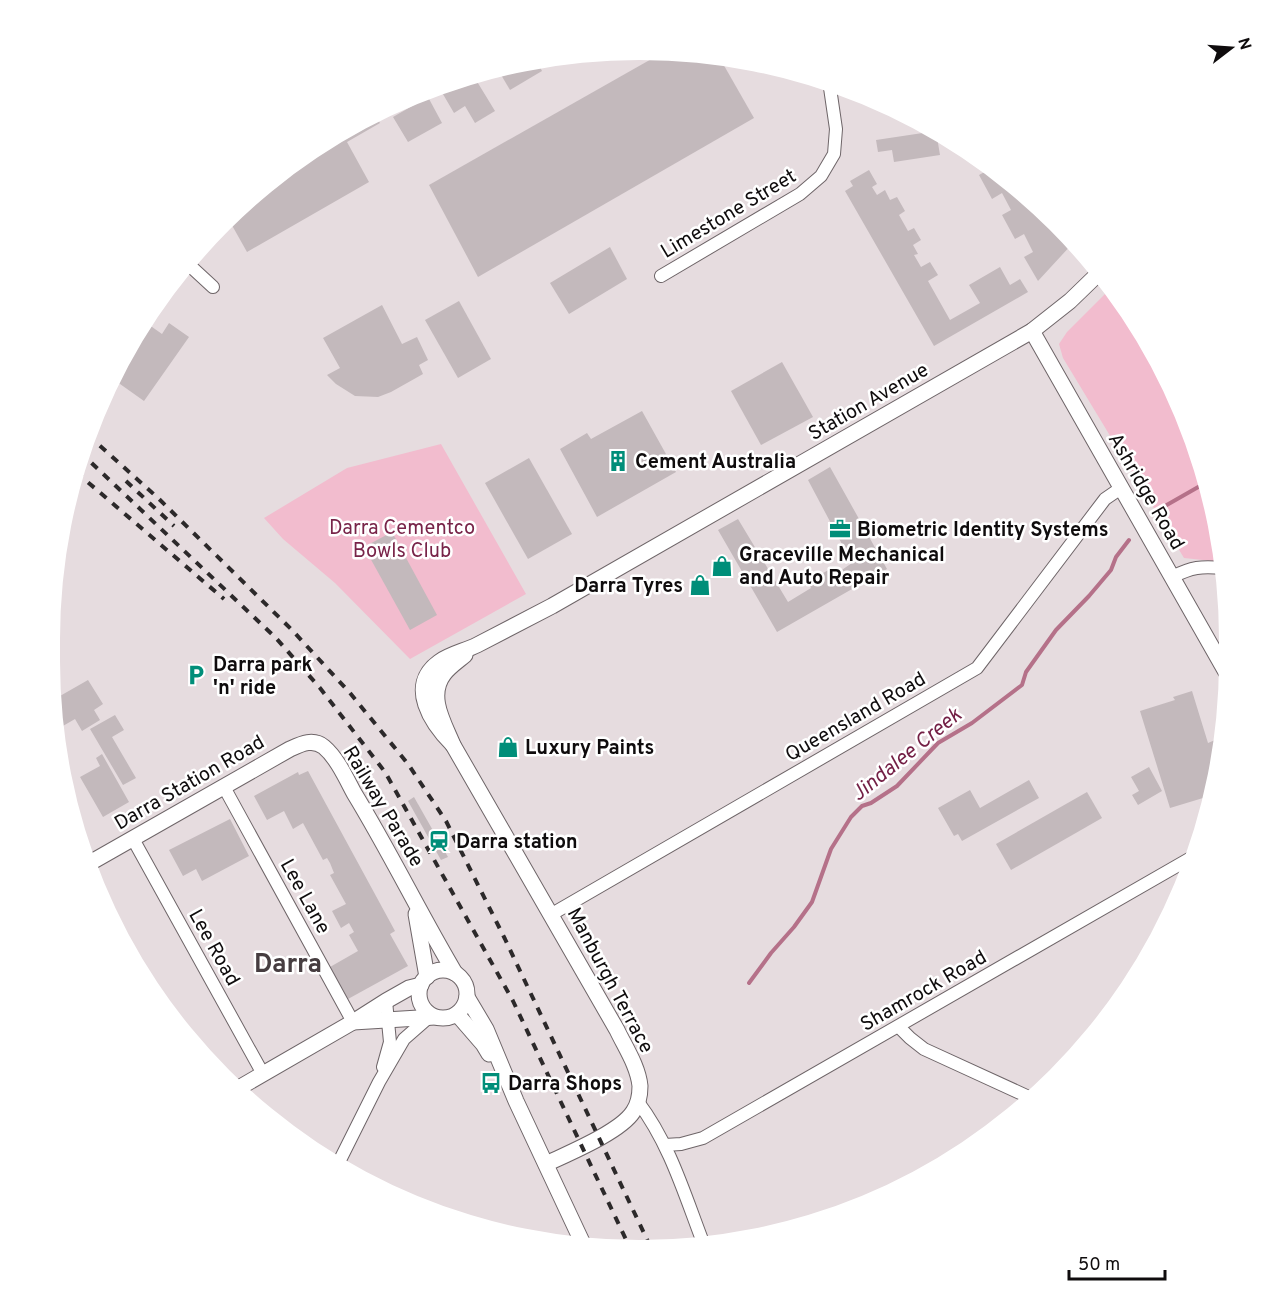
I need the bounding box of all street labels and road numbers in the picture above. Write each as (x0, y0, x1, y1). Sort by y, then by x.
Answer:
street label: Limestone Street (656, 164, 802, 265)
street label: Station Avenue (804, 358, 934, 448)
street label: Ashridge Road (1101, 429, 1189, 555)
street label: Queensland Road (781, 667, 931, 769)
street label: Darra Station Road (110, 730, 270, 837)
street label: Railway Parade (336, 742, 429, 872)
street label: Lee Lane (273, 855, 336, 939)
street label: Manburgh Terrace (560, 904, 659, 1058)
street label: Lee Road (182, 905, 245, 991)
street label: Shamrock Road (856, 945, 992, 1038)

